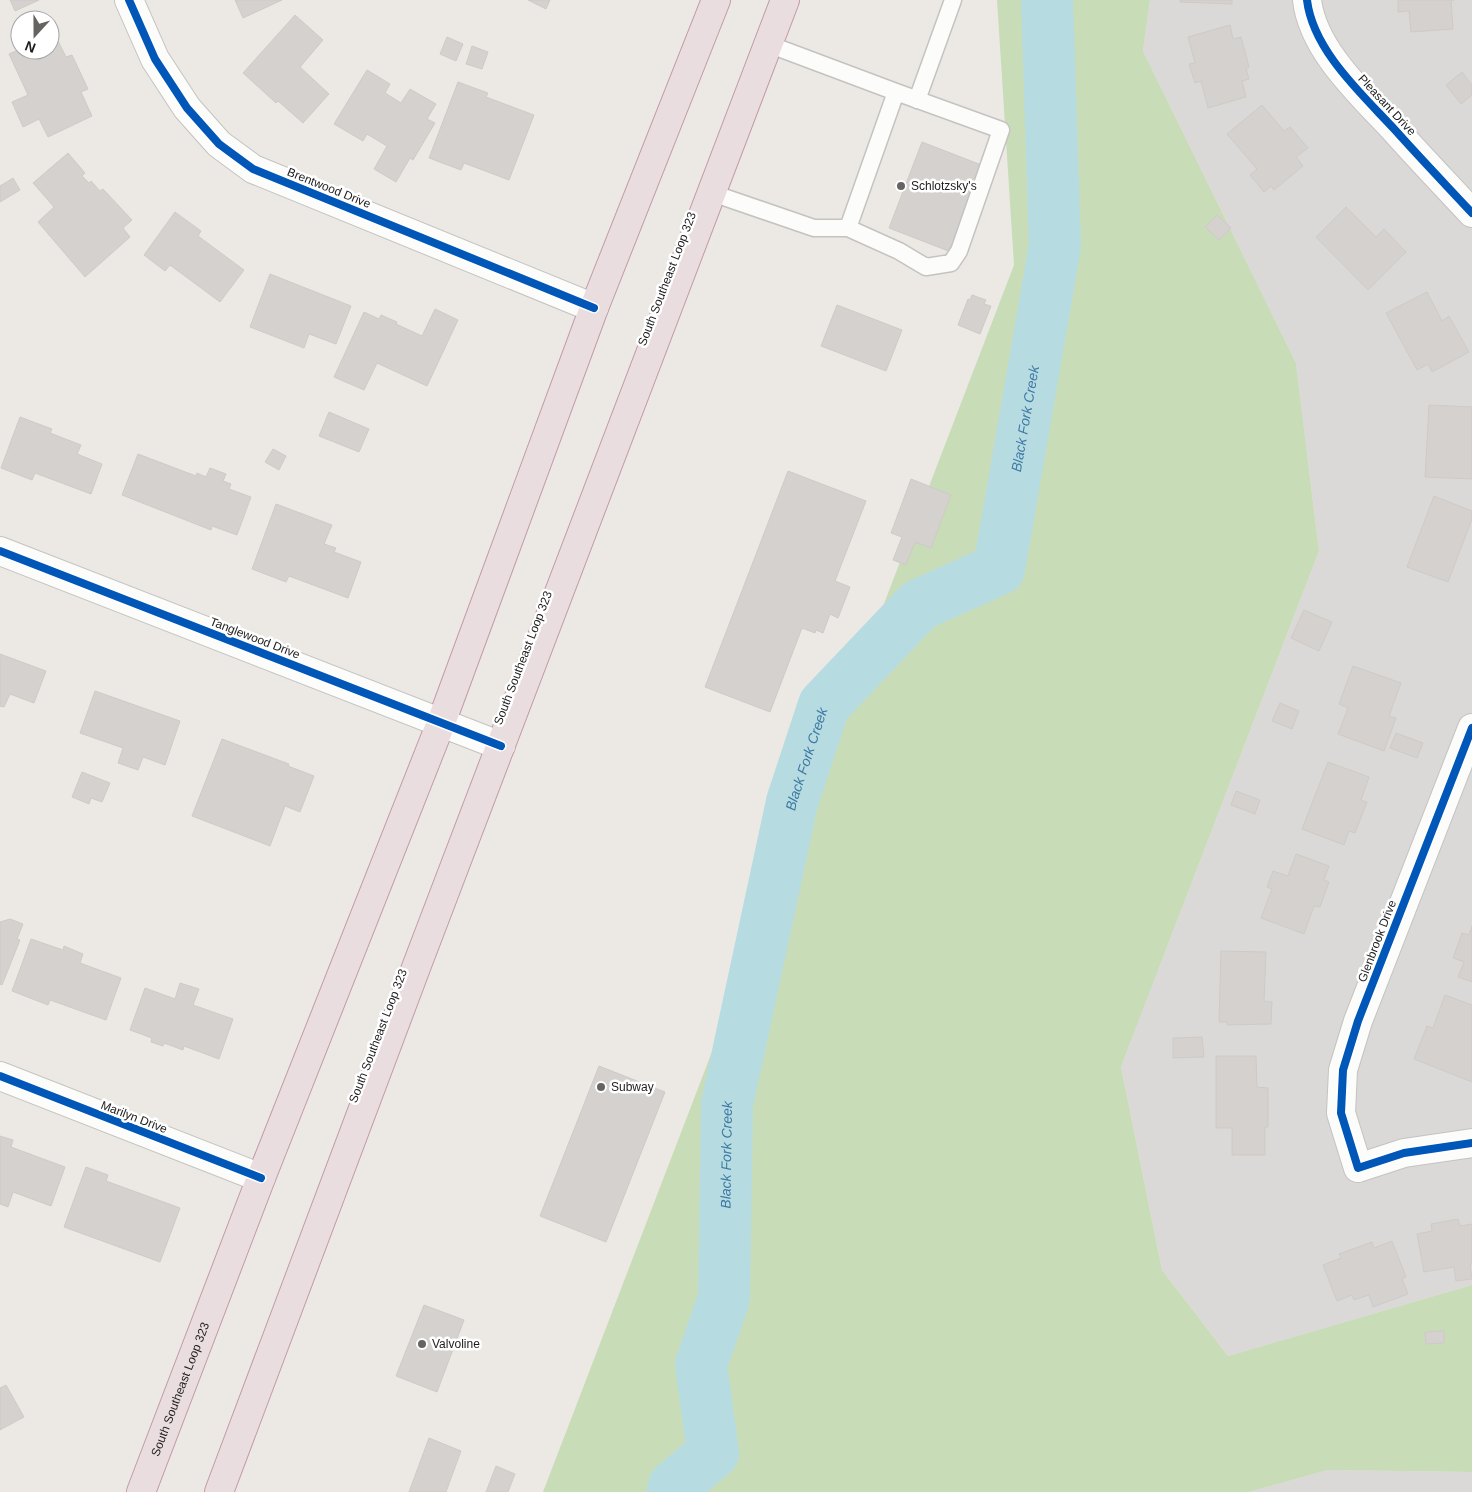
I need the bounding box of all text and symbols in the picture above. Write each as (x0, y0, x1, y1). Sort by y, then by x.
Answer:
north arrow (10, 10, 60, 60)
text: N (23, 38, 38, 56)
street label: Pleasant Drive (1355, 72, 1419, 139)
street label: Brentwood Drive (285, 165, 373, 211)
place label: Schlotzsky's (911, 179, 977, 193)
marker: Schlotzsky's (895, 180, 907, 192)
street label: South Southeast Loop 323 (635, 210, 699, 348)
water label: Black Fork Creek (1008, 364, 1042, 473)
street label: South Southeast Loop 323 (491, 589, 555, 727)
street label: Tanglewood Drive (208, 614, 302, 662)
water label: Black Fork Creek (782, 705, 831, 812)
street label: Glenbrook Drive (1355, 898, 1399, 984)
street label: South Southeast Loop 323 (346, 967, 410, 1105)
place label: Subway (611, 1080, 654, 1094)
marker: Subway (595, 1081, 607, 1093)
street label: Marilyn Drive (99, 1098, 169, 1136)
water label: Black Fork Creek (717, 1100, 735, 1209)
street label: South Southeast Loop 323 (148, 1320, 212, 1458)
place label: Valvoline (432, 1337, 480, 1351)
marker: Valvoline (416, 1338, 428, 1350)

